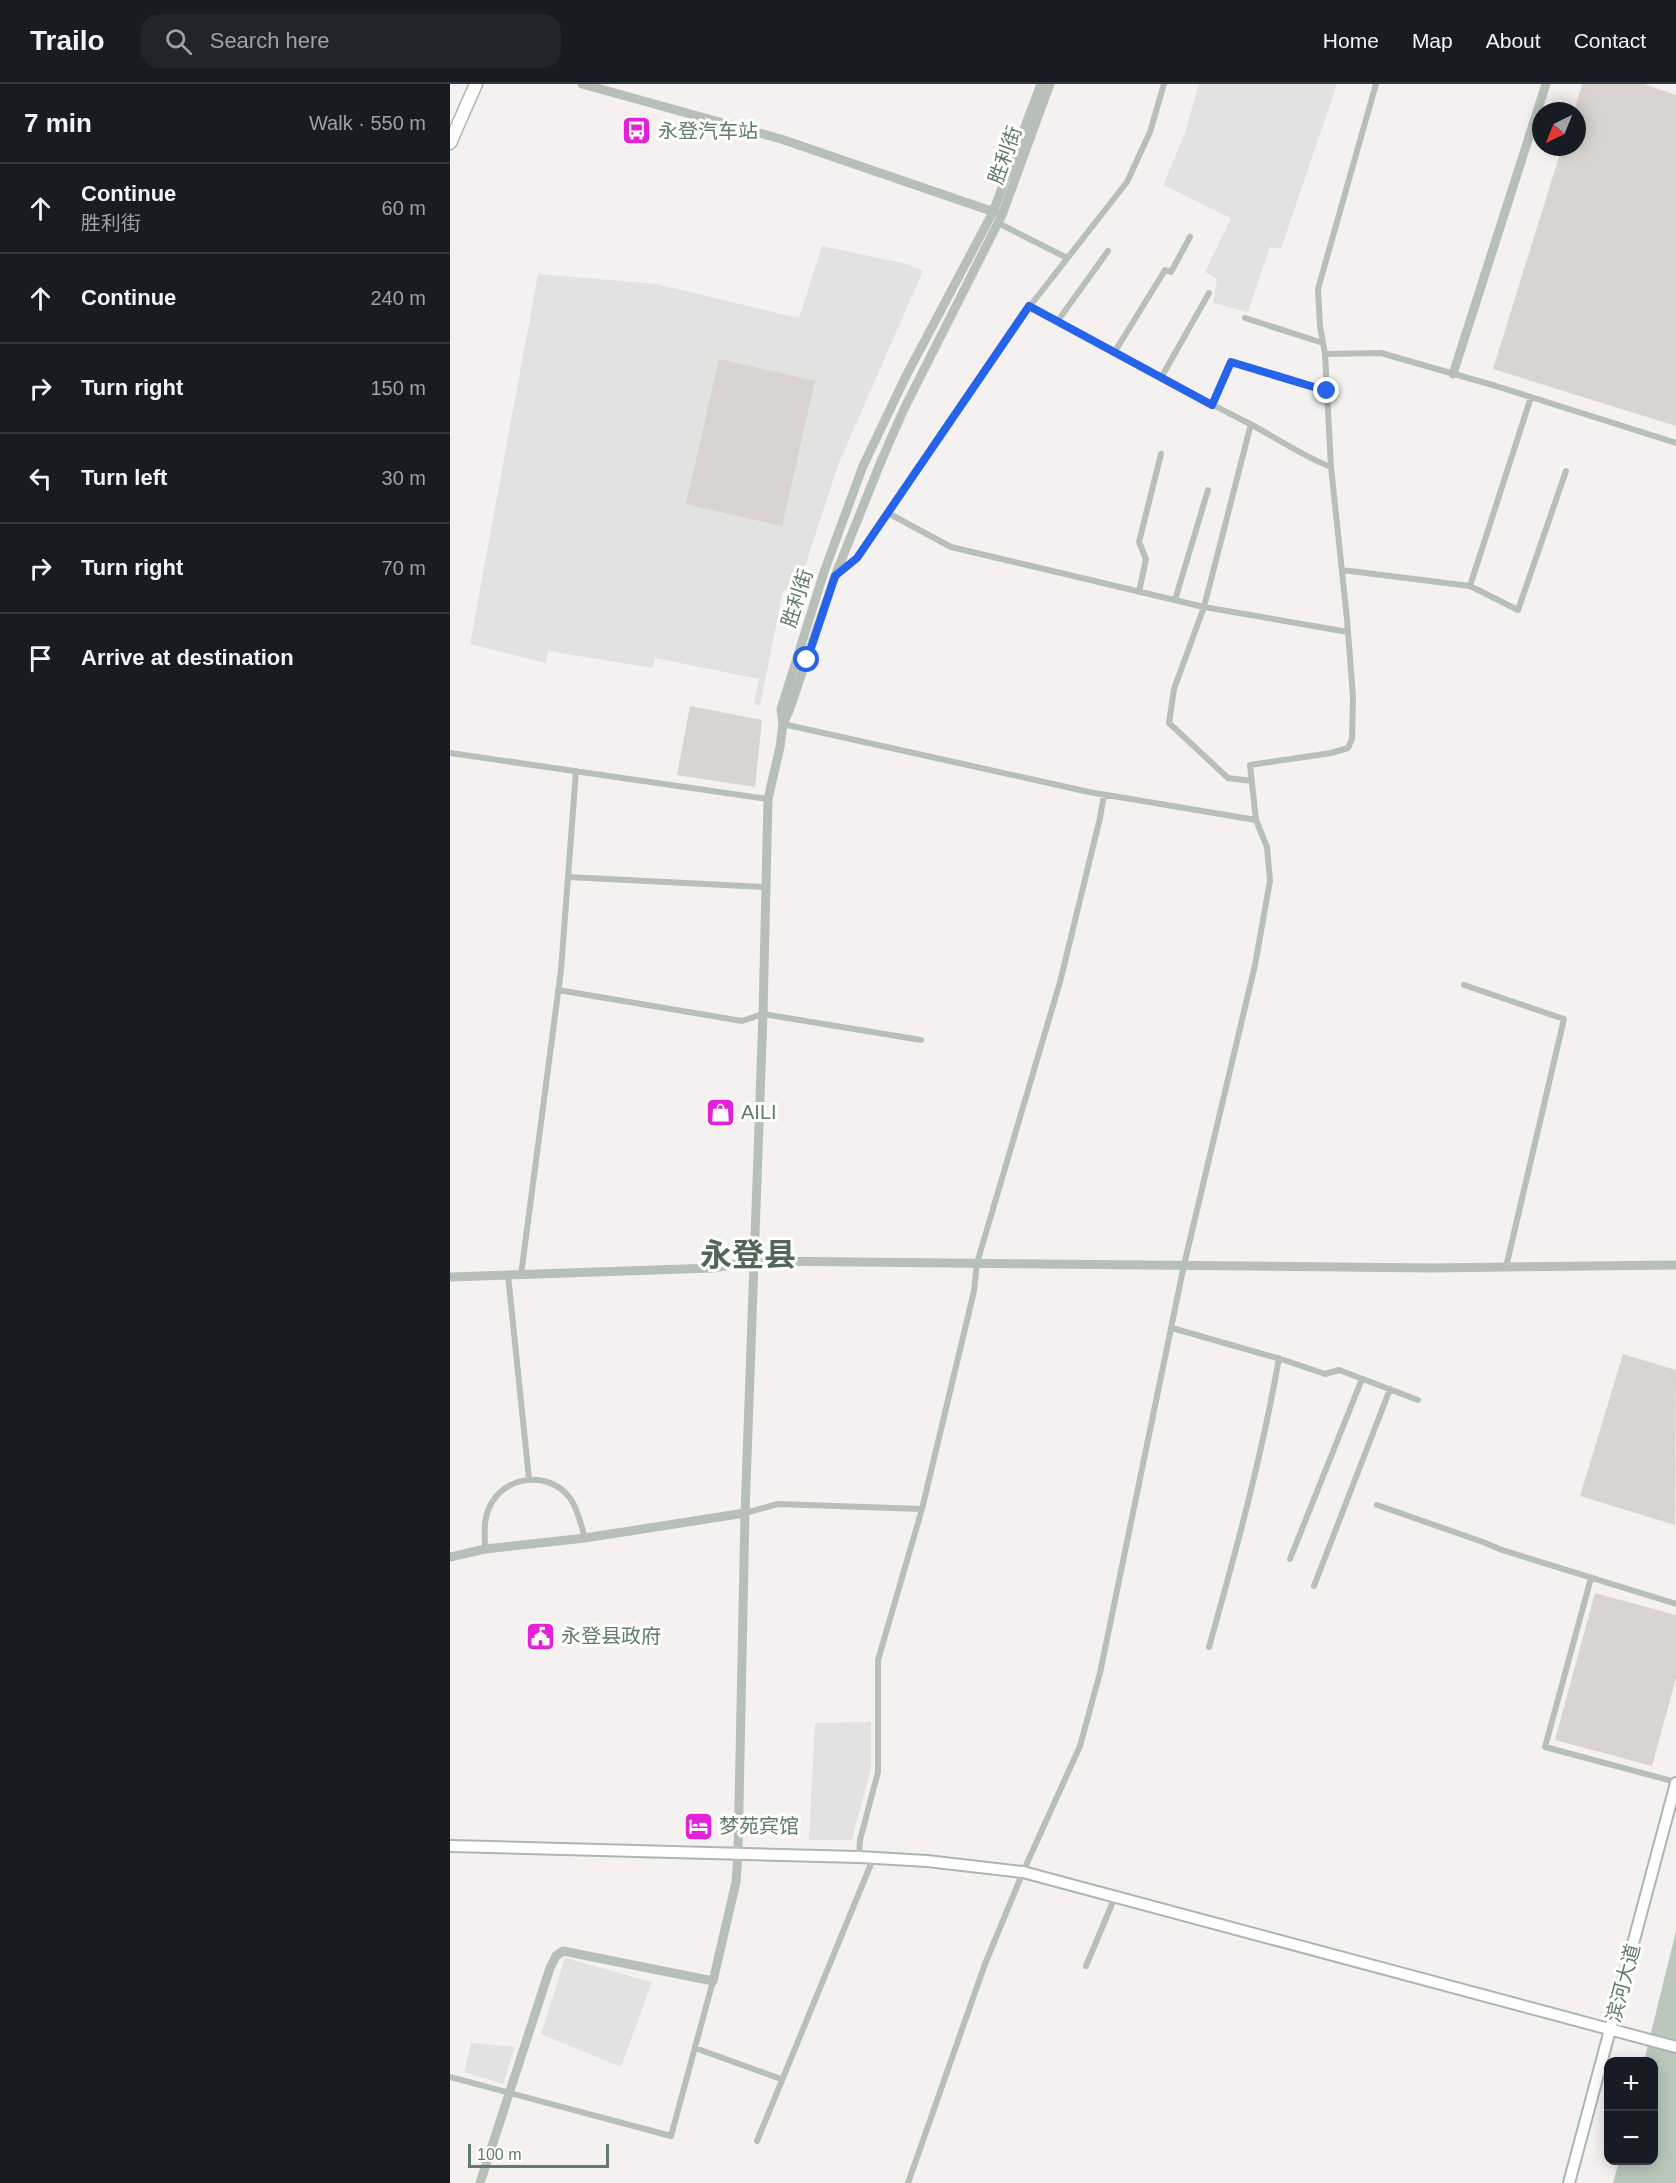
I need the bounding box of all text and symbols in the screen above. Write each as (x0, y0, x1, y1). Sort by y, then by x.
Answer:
search box (141, 14, 561, 68)
text: Trailo (30, 25, 105, 56)
icon: search (162, 25, 195, 58)
text: Search here (210, 28, 330, 53)
text: Home (1323, 29, 1379, 52)
text: Map (1412, 29, 1453, 52)
text: About (1486, 29, 1541, 52)
text: Contact (1574, 29, 1646, 52)
north arrow (1532, 102, 1586, 156)
text: 7 min (24, 108, 92, 138)
text: Walk · 550 m (309, 112, 426, 134)
bus stop icon: 永登汽车站 (621, 115, 653, 147)
place label: 永登汽车站 (658, 120, 758, 142)
street label: 胜利街 (984, 123, 1026, 187)
text: Continue (81, 181, 176, 206)
icon: ahead (24, 192, 57, 225)
text: 60 m (382, 197, 426, 219)
text: 胜利街 (81, 212, 141, 234)
icon: ahead (24, 282, 57, 315)
text: Continue (81, 285, 176, 310)
text: 240 m (370, 287, 426, 309)
icon: right (24, 372, 57, 405)
text: Turn right (81, 375, 183, 400)
text: 150 m (370, 377, 426, 399)
route end (1313, 377, 1339, 403)
icon: left (24, 462, 57, 495)
text: Turn left (81, 465, 167, 490)
text: 30 m (382, 467, 426, 489)
icon: right (24, 552, 57, 585)
text: Turn right (81, 555, 183, 580)
text: 70 m (382, 557, 426, 579)
street label: 胜利街 (777, 566, 817, 630)
icon: arrive (24, 642, 57, 675)
text: Arrive at destination (81, 645, 294, 670)
route start (793, 646, 819, 672)
shop icon: AILI (704, 1096, 736, 1128)
place label: AILI (741, 1101, 777, 1123)
district label: 永登县 (700, 1237, 796, 1273)
public building icon: 永登县政府 (524, 1620, 556, 1652)
place label: 永登县政府 (561, 1625, 661, 1647)
hotel icon: 梦苑宾馆 (682, 1810, 714, 1842)
place label: 梦苑宾馆 (719, 1815, 799, 1837)
street label: 滨河大道 (1602, 1942, 1644, 2024)
map controls (1604, 2057, 1658, 2165)
button: + (1604, 2057, 1658, 2111)
button: − (1604, 2111, 1658, 2165)
scale bar (468, 2141, 609, 2168)
text: 100 m (477, 2146, 521, 2163)

